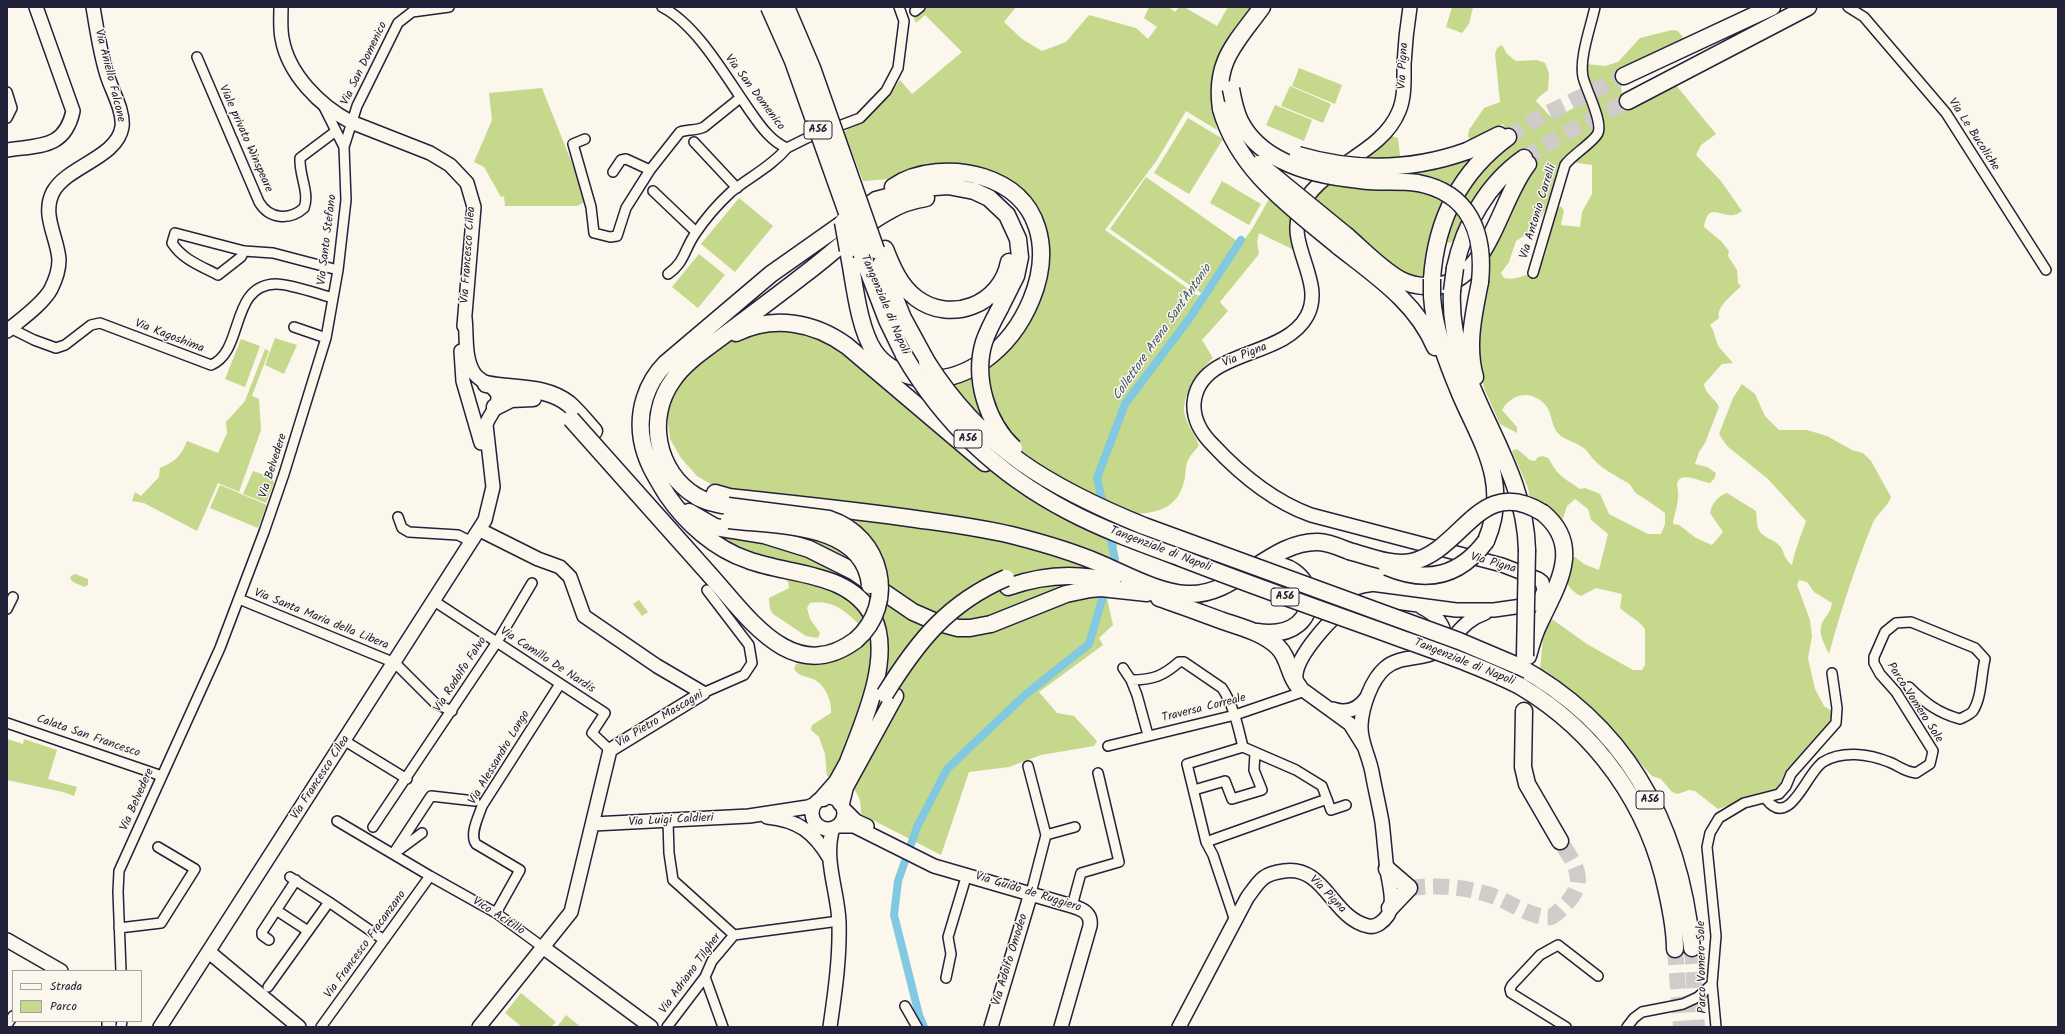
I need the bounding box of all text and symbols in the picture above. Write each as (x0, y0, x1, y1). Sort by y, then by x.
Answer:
street label: Via San Domenico (339, 20, 391, 108)
street label: Via Aniello Falcone (91, 28, 127, 124)
street label: Via Pigna (1396, 42, 1412, 90)
street label: Via San Domenico (721, 52, 787, 134)
street label: Viale privato Winspeare (215, 83, 275, 195)
street label: Via Le Bucoliche (1944, 96, 2002, 174)
road number: A56 (804, 121, 832, 139)
street label: Via Antonio Carrelli (1518, 163, 1560, 261)
street label: Via Santo Stefano (315, 194, 341, 286)
street label: Via Francesco Cilea (458, 206, 480, 304)
street label: Tangenziale di Napoli (856, 253, 912, 357)
water label: Collettore Arena Sant'Antonio (1110, 262, 1216, 404)
street label: Via Kagoshima (132, 317, 206, 357)
street label: Via Pigna (1221, 341, 1269, 371)
road number: A56 (954, 430, 982, 448)
street label: Via Belvedere (257, 432, 291, 500)
street label: Tangenziale di Napoli (1107, 524, 1213, 576)
street label: Via Pigna (1469, 551, 1517, 577)
street label: Via Santa Maria della Libera (252, 586, 390, 654)
road number: A56 (1271, 588, 1299, 606)
street label: Via Camillo De Nardis (497, 625, 597, 697)
street label: Via Rodolfo Falvo (431, 635, 491, 715)
street label: Tangenziale di Napoli (1412, 636, 1516, 690)
street label: Parco Vomero Sole (1883, 660, 1945, 746)
street label: Via Pietro Mascagni (614, 688, 706, 752)
street label: Traversa Correale (1161, 692, 1247, 726)
street label: Via Alessandro Longo (466, 708, 534, 808)
street label: Calata San Francesco (34, 713, 142, 761)
street label: Via Francesco Cilea (288, 733, 354, 823)
street label: Via Belvedere (118, 767, 158, 833)
road number: A56 (1636, 791, 1664, 809)
street label: Via Luigi Caldieri (628, 812, 714, 830)
street label: Via Guido de Ruggiero (973, 870, 1083, 916)
street label: Via Pigna (1306, 873, 1348, 917)
street label: Via Francesco Fracanzano (322, 888, 410, 1002)
street label: Vico Acitillo (469, 895, 527, 939)
street label: Via Adolfo Omodeo (990, 912, 1032, 1008)
street label: Parco Vomero Sole (1695, 920, 1711, 1014)
street label: Via Adriano Tilgher (657, 931, 725, 1017)
legend (12, 970, 142, 1022)
text: Strada (50, 977, 82, 996)
text: Parco (50, 997, 77, 1016)

